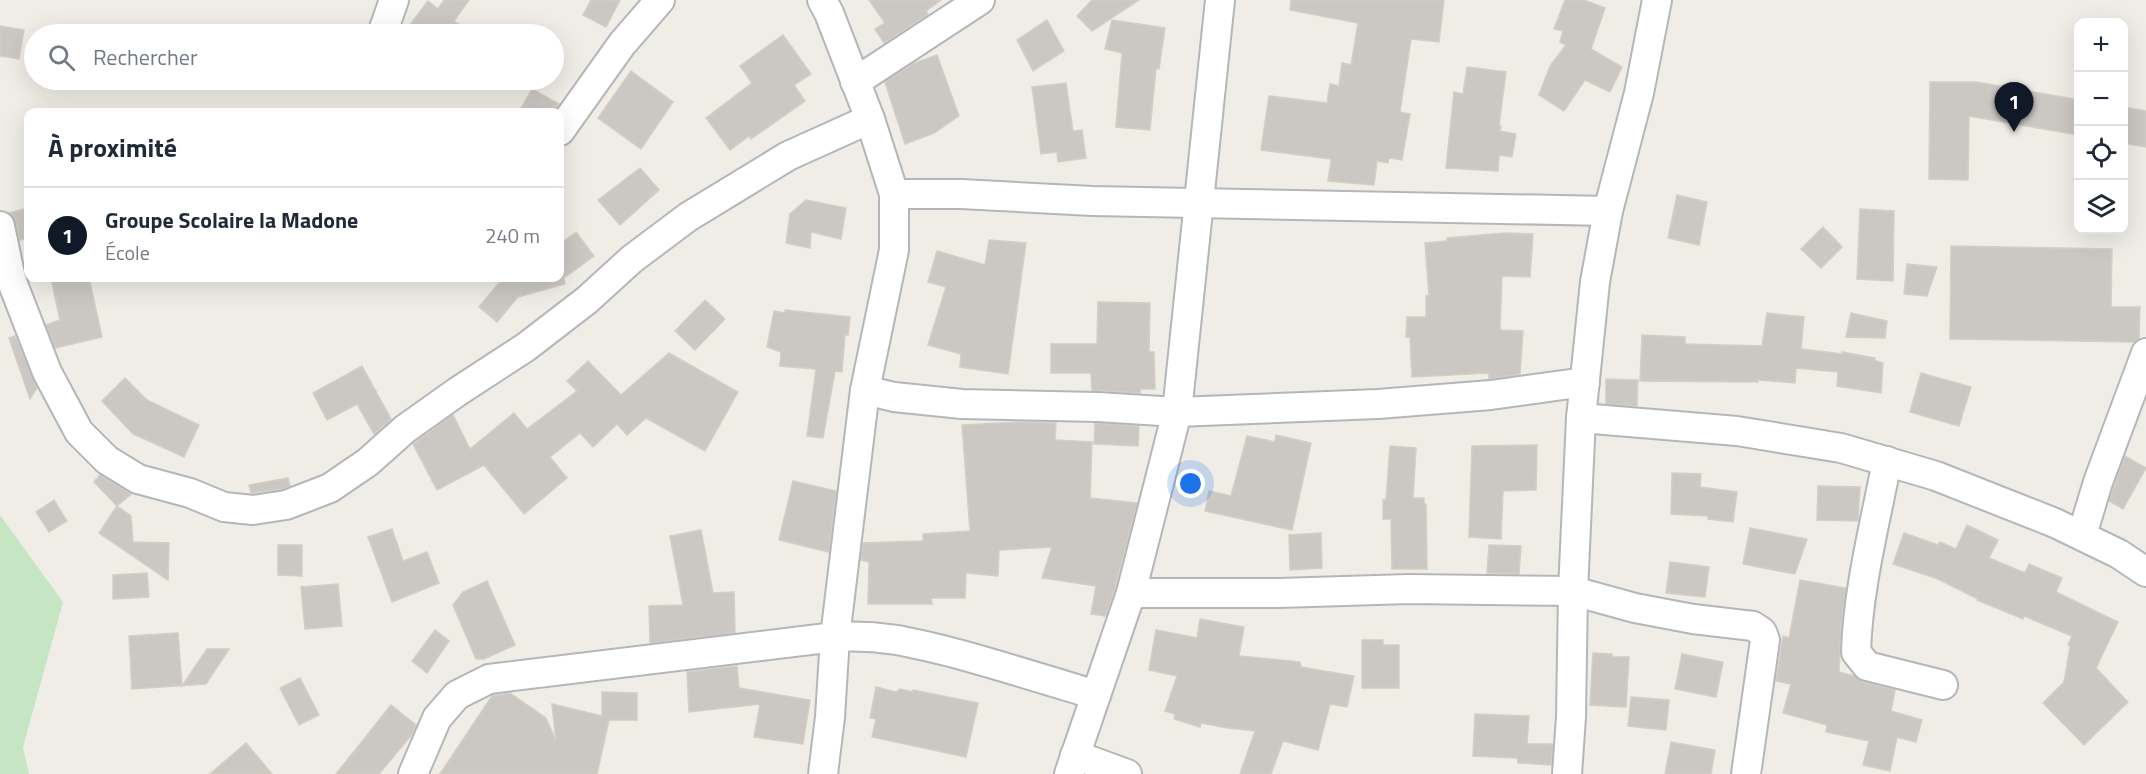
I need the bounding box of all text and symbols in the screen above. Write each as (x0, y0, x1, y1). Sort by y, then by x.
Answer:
map controls (2074, 18, 2128, 234)
button: + (2074, 18, 2128, 72)
search box (24, 24, 564, 90)
text: Rechercher (93, 40, 198, 74)
icon: search (45, 41, 78, 74)
button: − (2074, 72, 2128, 126)
pin: 1 (1994, 82, 2034, 132)
button: locate (2074, 126, 2128, 180)
text: À proximité (48, 128, 177, 167)
button: layers (2074, 180, 2128, 234)
text: Groupe Scolaire la Madone (105, 203, 358, 237)
text: 1 (62, 220, 73, 251)
text: 240 m (485, 220, 540, 251)
text: École (105, 237, 150, 268)
your location (1176, 469, 1205, 498)

